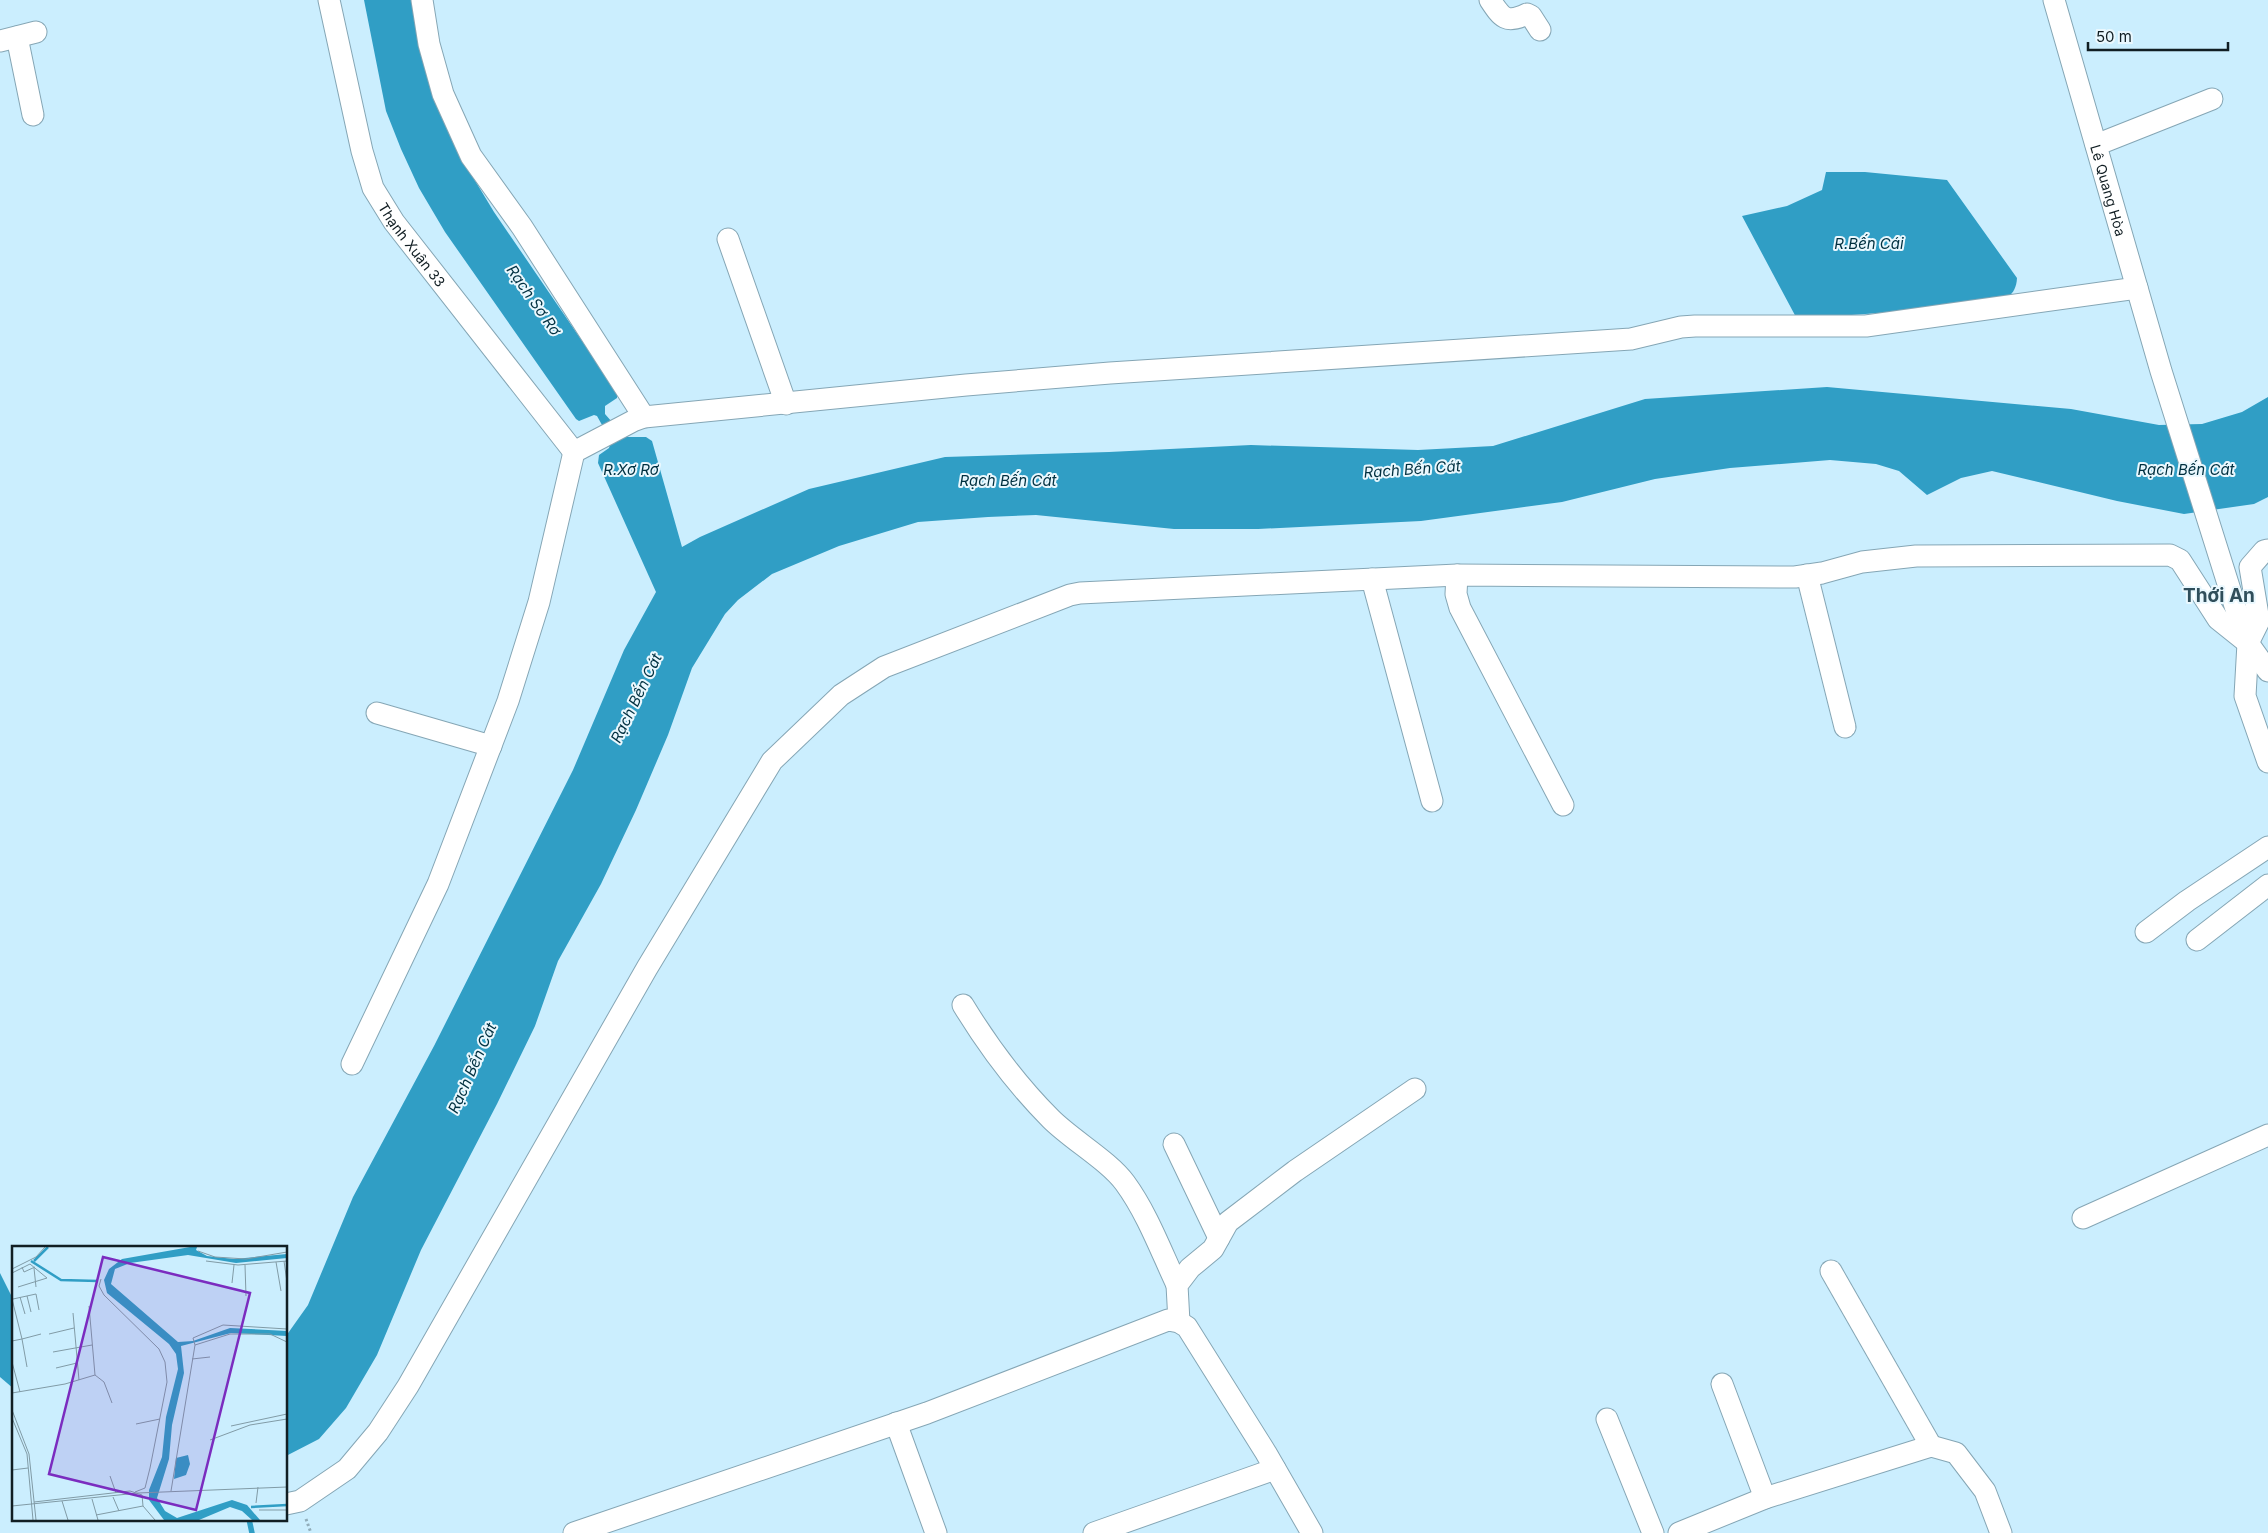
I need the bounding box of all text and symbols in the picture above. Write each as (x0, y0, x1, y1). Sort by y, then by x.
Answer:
scale bar (2088, 20, 2228, 52)
text: 50 m (2096, 27, 2132, 46)
street label: Lê Quang Hòa (2088, 142, 2130, 238)
street label: Thạnh Xuân 33 (375, 199, 450, 290)
water label: R.Bến Cái (1834, 234, 1904, 253)
water label: Rạch Sơ Rơ (503, 261, 566, 340)
water label: Rạch Bến Cát (1363, 456, 1462, 482)
water label: R.Xơ Rơ (603, 460, 660, 479)
water label: Rạch Bến Cát (2137, 460, 2236, 479)
water label: Rạch Bến Cát (959, 471, 1058, 490)
district label: Thới An (2183, 584, 2255, 607)
water label: Rạch Bến Cát (606, 649, 666, 746)
water label: Rạch Bến Cát (444, 1019, 501, 1116)
inset map (12, 1246, 288, 1520)

